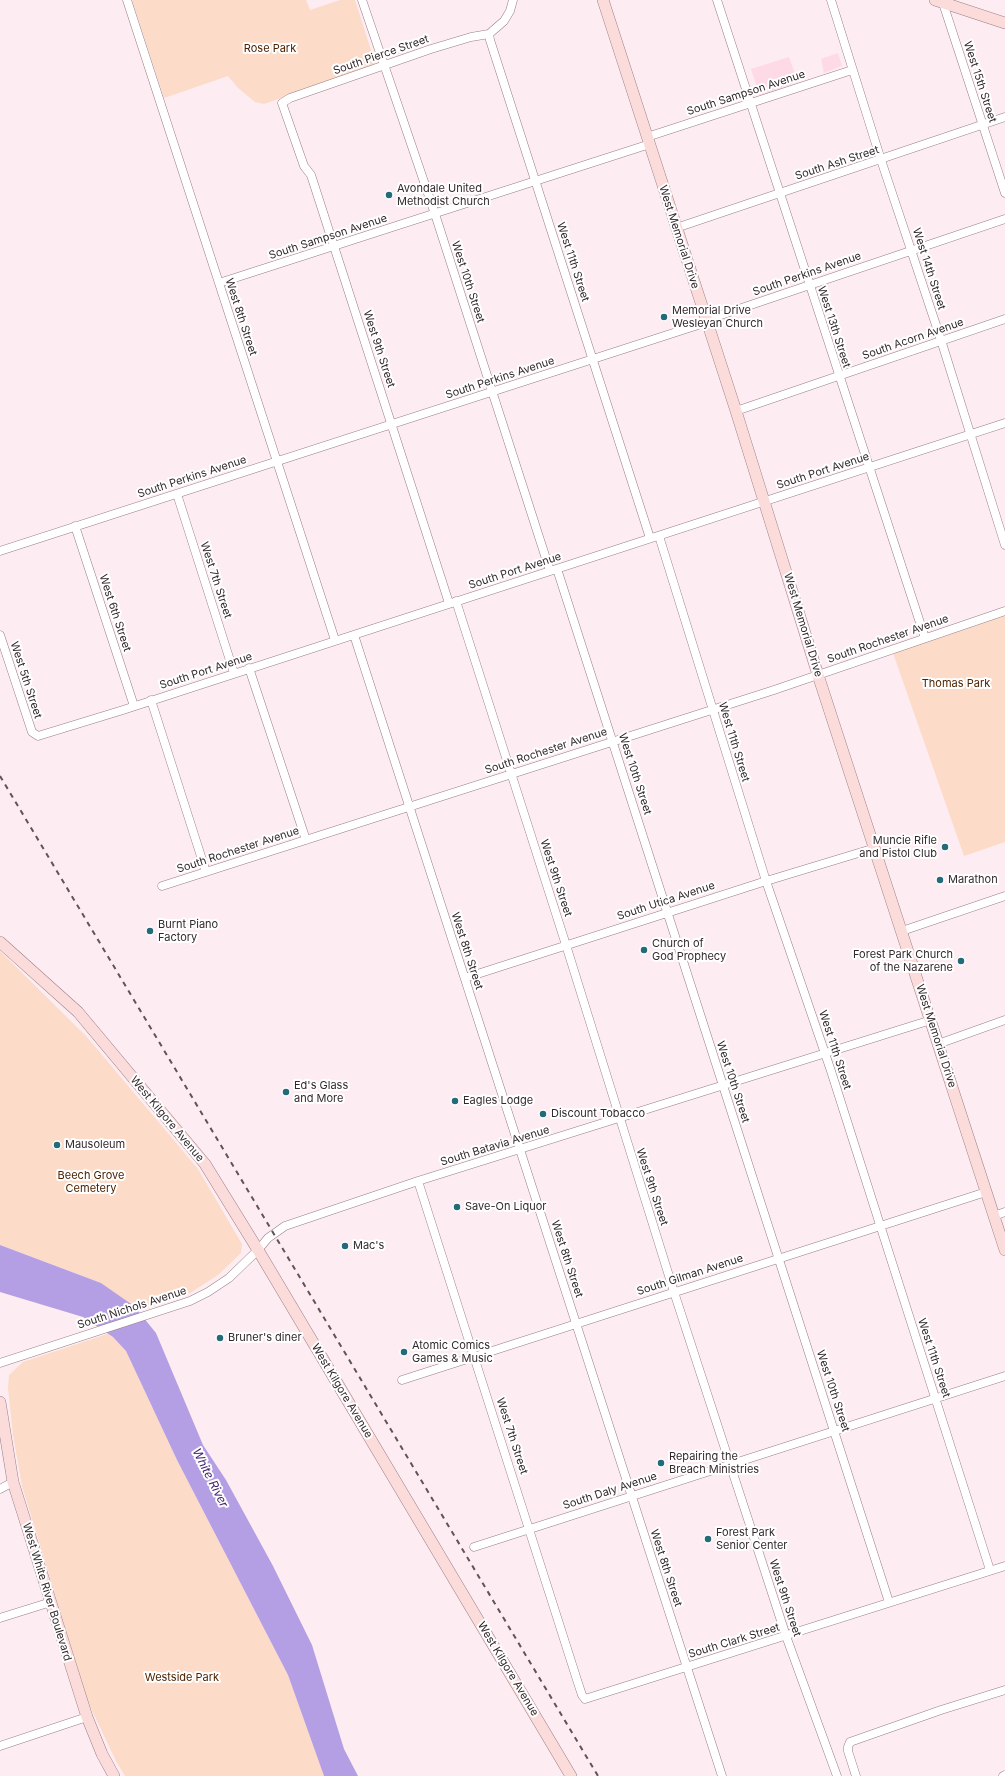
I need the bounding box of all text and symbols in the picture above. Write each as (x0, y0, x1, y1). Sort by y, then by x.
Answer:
street label: South Pierce Street (331, 32, 431, 78)
street label: West 15th Street (961, 40, 999, 124)
park label: Rose Park (244, 42, 296, 56)
street label: South Sampson Avenue (685, 68, 807, 118)
street label: South Ash Street (793, 143, 881, 183)
place label: Avondale United Methodist Church (397, 182, 490, 208)
street label: West Memorial Drive (656, 184, 702, 290)
marker: Avondale United Methodist Church (384, 190, 394, 200)
street label: South Sampson Avenue (267, 212, 389, 262)
street label: West 11th Street (554, 221, 592, 303)
street label: West 14th Street (910, 227, 948, 311)
street label: West 10th Street (449, 240, 487, 324)
street label: South Perkins Avenue (751, 249, 863, 299)
street label: West 8th Street (222, 277, 260, 357)
street label: West 13th Street (815, 285, 853, 369)
place label: Memorial Drive Wesleyan Church (672, 304, 763, 330)
street label: West 9th Street (360, 309, 398, 389)
marker: Memorial Drive Wesleyan Church (659, 312, 669, 322)
street label: South Acorn Avenue (861, 315, 965, 363)
street label: South Perkins Avenue (444, 354, 556, 402)
street label: South Port Avenue (775, 450, 871, 492)
street label: South Perkins Avenue (136, 453, 248, 501)
street label: West 7th Street (197, 540, 235, 620)
street label: South Port Avenue (467, 550, 563, 592)
street label: West Memorial Drive (781, 571, 825, 679)
street label: West 6th Street (96, 573, 134, 653)
street label: South Rochester Avenue (826, 612, 950, 666)
street label: West 5th Street (7, 640, 45, 720)
street label: South Port Avenue (158, 650, 254, 692)
park label: Thomas Park (922, 677, 990, 691)
street label: West 11th Street (716, 701, 752, 783)
street label: South Rochester Avenue (483, 725, 609, 777)
street label: West 10th Street (616, 732, 654, 816)
street label: South Rochester Avenue (175, 824, 301, 876)
place label: Muncie Rifle and Pistol Club (859, 834, 937, 860)
street label: West 9th Street (537, 838, 575, 918)
marker: Muncie Rifle and Pistol Club (940, 842, 950, 852)
place label: Marathon (948, 873, 998, 887)
marker: Marathon (935, 875, 945, 885)
street label: South Utica Avenue (615, 879, 717, 923)
street label: West 8th Street (448, 911, 486, 991)
place label: Burnt Piano Factory (158, 918, 218, 944)
marker: Burnt Piano Factory (145, 926, 155, 936)
place label: Church of God Prophecy (652, 937, 726, 963)
marker: Church of God Prophecy (639, 945, 649, 955)
place label: Forest Park Church of the Nazarene (853, 948, 953, 974)
marker: Forest Park Church of the Nazarene (956, 956, 966, 966)
street label: West Memorial Drive (913, 983, 959, 1089)
street label: West 11th Street (816, 1009, 854, 1091)
street label: West 10th Street (714, 1040, 752, 1124)
street label: West Kilgore Avenue (127, 1074, 207, 1164)
place label: Ed's Glass and More (294, 1079, 348, 1105)
marker: Ed's Glass and More (281, 1087, 291, 1097)
place label: Eagles Lodge (463, 1094, 533, 1108)
marker: Eagles Lodge (450, 1096, 460, 1106)
place label: Discount Tobacco (551, 1107, 645, 1121)
marker: Discount Tobacco (538, 1109, 548, 1119)
street label: South Batavia Avenue (439, 1123, 551, 1169)
place label: Mausoleum (65, 1138, 125, 1152)
marker: Mausoleum (52, 1140, 62, 1150)
street label: West 9th Street (633, 1147, 671, 1227)
park label: Beech Grove Cemetery (58, 1169, 124, 1195)
place label: Save-On Liquor (465, 1200, 546, 1214)
marker: Save-On Liquor (452, 1202, 462, 1212)
street label: West 8th Street (548, 1219, 586, 1299)
place label: Mac's (353, 1239, 384, 1253)
marker: Mac's (340, 1241, 350, 1251)
street label: South Gilman Avenue (635, 1252, 745, 1298)
street label: South Nichols Avenue (76, 1284, 188, 1332)
street label: West 11th Street (915, 1317, 953, 1399)
place label: Bruner's diner (228, 1331, 302, 1345)
marker: Bruner's diner (215, 1333, 225, 1343)
place label: Atomic Comics Games & Music (412, 1339, 493, 1365)
street label: West Kilgore Avenue (309, 1342, 375, 1440)
marker: Atomic Comics Games & Music (399, 1347, 409, 1357)
street label: West 10th Street (814, 1349, 852, 1433)
street label: West 7th Street (493, 1396, 531, 1476)
water label: White River (189, 1446, 231, 1510)
place label: Repairing the Breach Ministries (669, 1450, 759, 1476)
marker: Repairing the Breach Ministries (656, 1458, 666, 1468)
street label: South Daly Avenue (561, 1470, 659, 1512)
street label: West White River Boulevard (20, 1521, 74, 1663)
place label: Forest Park Senior Center (716, 1526, 787, 1552)
street label: West 8th Street (647, 1528, 685, 1608)
marker: Forest Park Senior Center (703, 1534, 713, 1544)
street label: West 9th Street (766, 1558, 804, 1638)
street label: West Kilgore Avenue (475, 1620, 541, 1718)
street label: South Clark Street (687, 1621, 781, 1661)
park label: Westside Park (145, 1671, 219, 1685)

